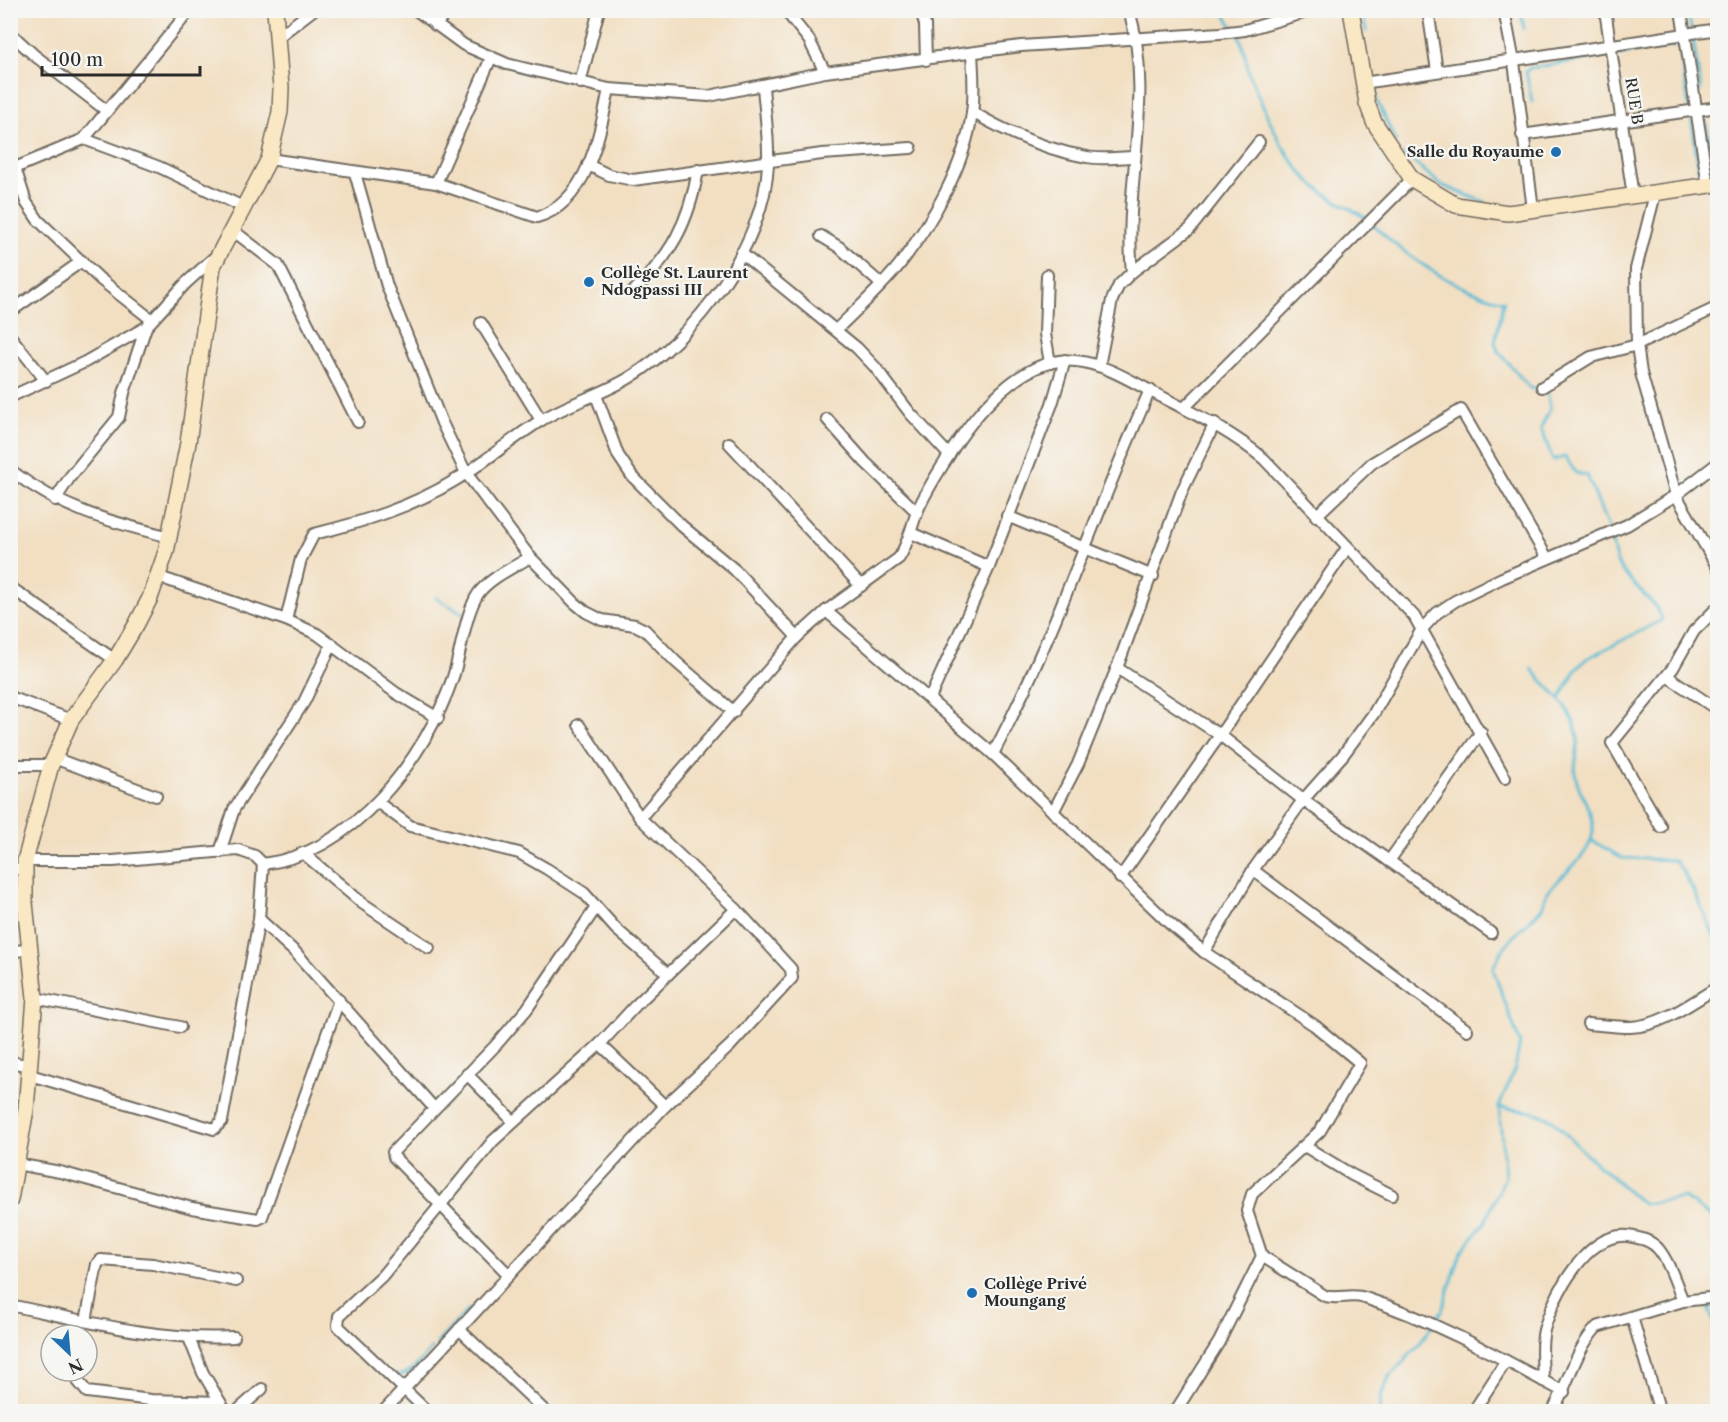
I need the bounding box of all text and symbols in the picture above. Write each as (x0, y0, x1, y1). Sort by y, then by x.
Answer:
scale bar (42, 39, 200, 77)
text: 100 m (51, 49, 103, 71)
street label: RUE B (1621, 76, 1648, 126)
place label: Salle du Royaume (1407, 142, 1544, 161)
marker: Salle du Royaume (1549, 145, 1563, 159)
place label: Collège St. Laurent Ndogpassi III (601, 263, 748, 299)
marker: Collège St. Laurent Ndogpassi III (582, 275, 596, 289)
place label: Collège Privé Moungang (984, 1274, 1087, 1310)
marker: Collège Privé Moungang (965, 1286, 979, 1300)
north arrow (39, 1323, 99, 1383)
text: N (65, 1354, 86, 1379)

